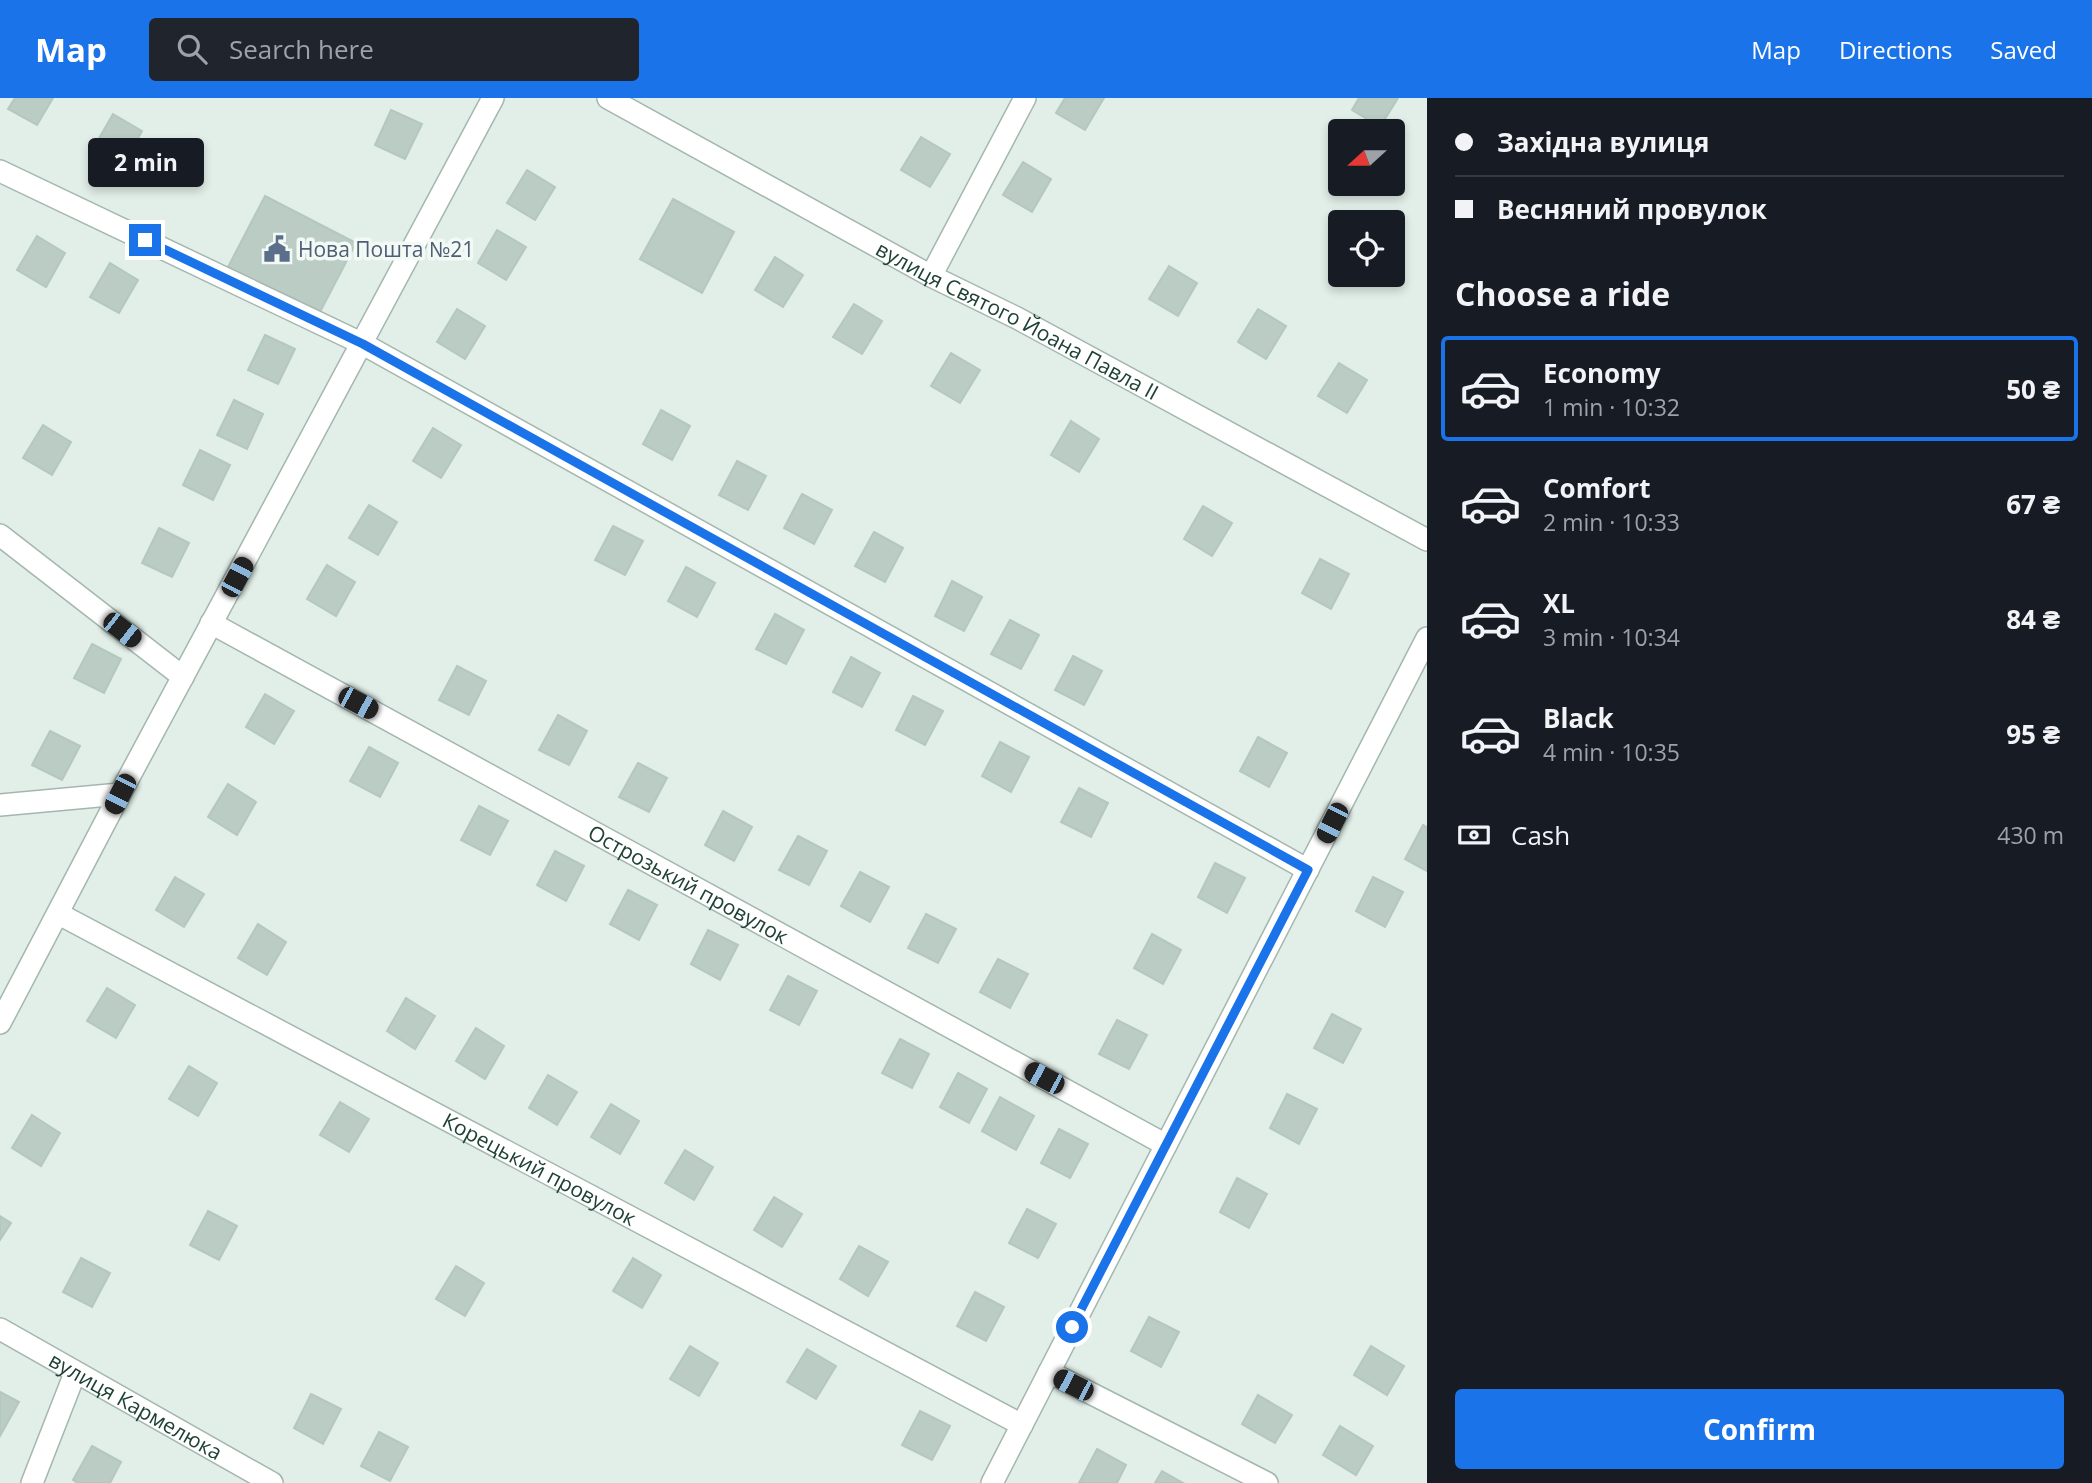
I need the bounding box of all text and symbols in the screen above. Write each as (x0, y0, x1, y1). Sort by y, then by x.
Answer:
search box (149, 18, 639, 81)
text: Map (35, 27, 107, 72)
icon: search (173, 30, 211, 68)
text: Search here (229, 31, 374, 67)
text: Map (1751, 33, 1801, 66)
text: Directions (1839, 33, 1952, 66)
text: Saved (1990, 33, 2057, 66)
north arrow (1328, 119, 1405, 196)
map controls (1328, 119, 1405, 287)
text: Західна вулиця (1497, 124, 1709, 160)
callout: 2 min (87, 138, 203, 188)
text: 2 min (114, 146, 178, 178)
text: Весняний провулок (1497, 191, 1767, 227)
button: locate (1328, 210, 1405, 287)
route end (129, 224, 161, 256)
public building icon: Нова Пошта №21 (262, 234, 292, 264)
street label: вулиця Святого Йоана Павла II (871, 234, 1164, 406)
place label: Нова Пошта №21 (298, 235, 474, 263)
text: Choose a ride (1455, 272, 1670, 315)
text: Economy (1543, 355, 1661, 391)
icon: car (1459, 357, 1522, 420)
text: 50 ₴ (2006, 371, 2060, 407)
text: 1 min · 10:32 (1543, 391, 1680, 423)
text: Comfort (1543, 470, 1650, 506)
icon: car (1459, 472, 1522, 535)
text: 67 ₴ (2006, 486, 2060, 522)
text: 2 min · 10:33 (1543, 506, 1680, 538)
car (218, 554, 257, 600)
text: XL (1543, 585, 1575, 621)
icon: car (1459, 587, 1522, 650)
text: 84 ₴ (2006, 601, 2060, 637)
car (99, 609, 146, 651)
text: 3 min · 10:34 (1543, 621, 1680, 653)
car (335, 684, 382, 722)
text: Black (1543, 700, 1614, 736)
icon: car (1459, 702, 1522, 765)
text: 95 ₴ (2006, 716, 2060, 752)
text: 4 min · 10:35 (1543, 736, 1680, 768)
car (102, 771, 139, 817)
car (1314, 800, 1351, 846)
icon: cash (1455, 816, 1493, 854)
text: Cash (1511, 817, 1570, 853)
street label: Острозький провулок (583, 818, 793, 950)
text: 430 m (1997, 819, 2064, 851)
car (1021, 1059, 1068, 1097)
street label: Корецький провулок (438, 1106, 641, 1232)
route start (1056, 1311, 1088, 1343)
street label: вулиця Кармелюка (44, 1346, 227, 1466)
car (1050, 1366, 1097, 1404)
button: Confirm (1455, 1389, 2064, 1469)

